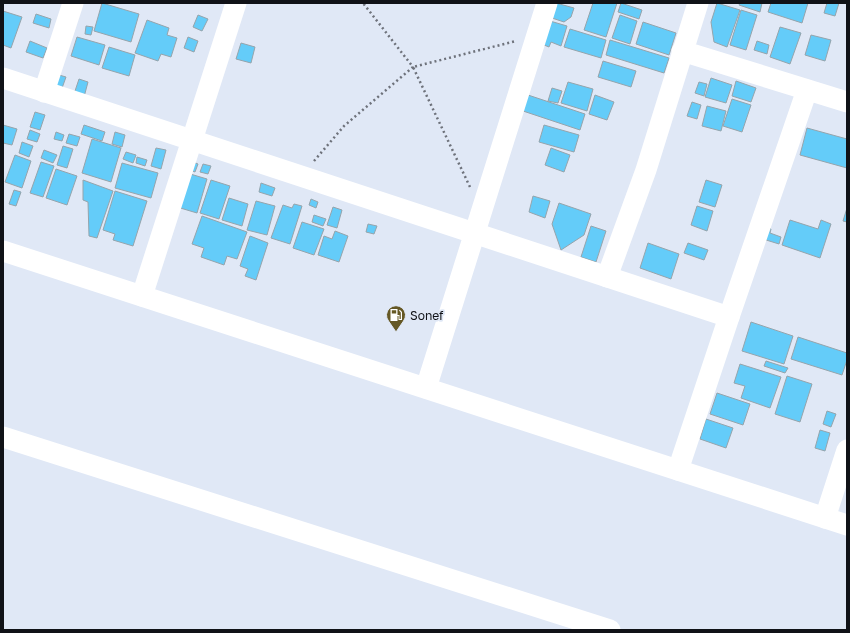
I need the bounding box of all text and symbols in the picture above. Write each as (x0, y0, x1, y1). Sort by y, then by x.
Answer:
fuel station icon: Sonef (385, 304, 407, 332)
place label: Sonef (410, 308, 444, 323)

